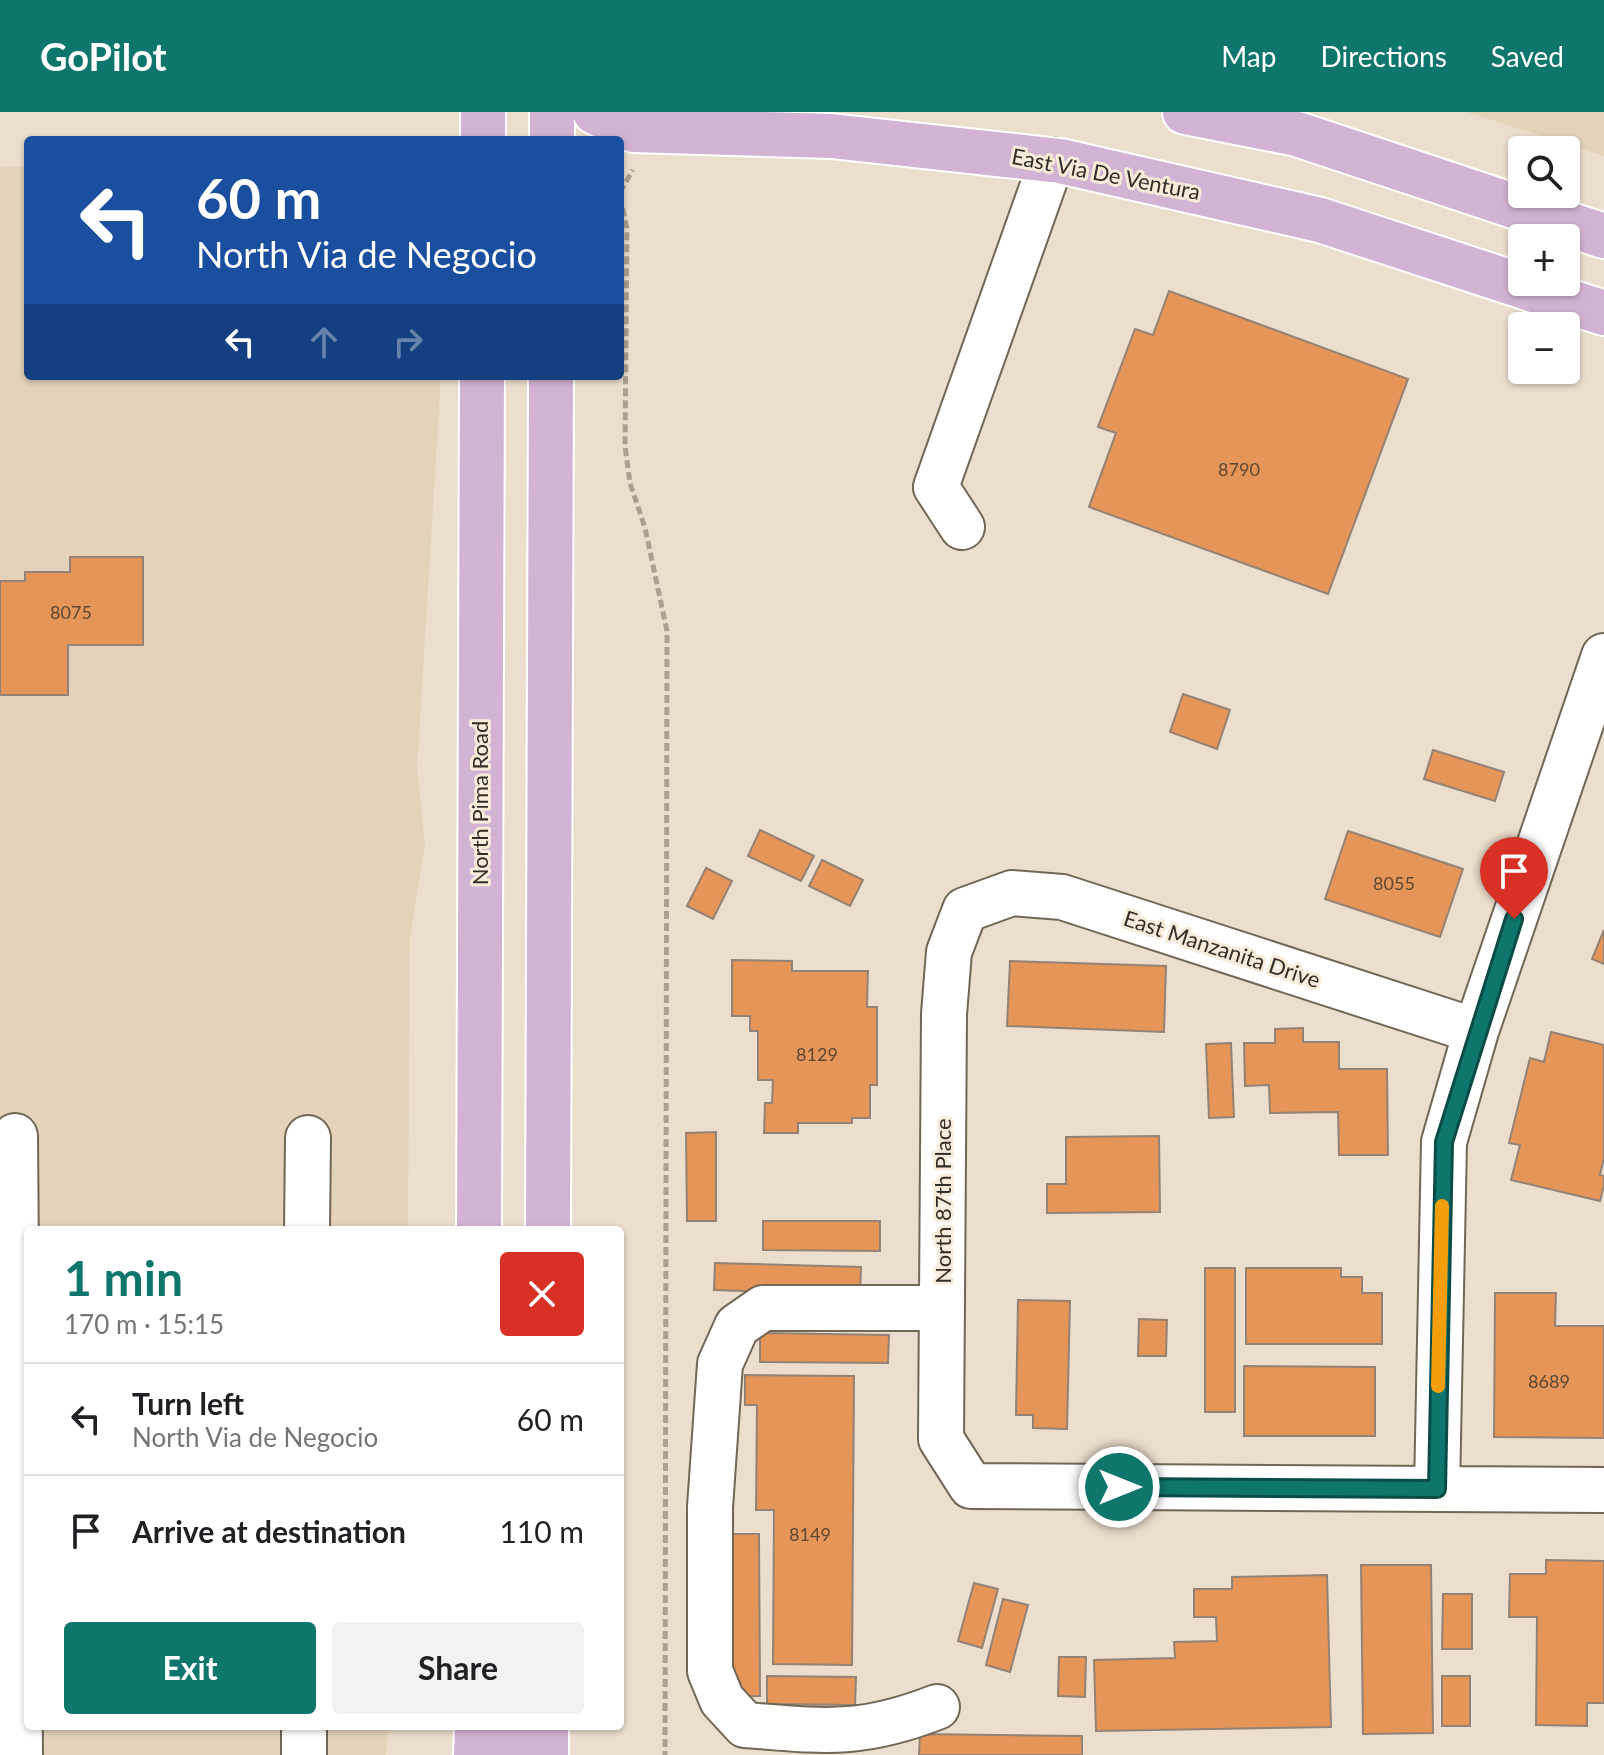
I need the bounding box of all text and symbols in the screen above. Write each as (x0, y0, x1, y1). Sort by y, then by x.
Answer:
text: GoPilot (40, 33, 167, 79)
text: Map (1221, 39, 1276, 73)
text: Directions (1320, 39, 1447, 73)
text: Saved (1491, 39, 1564, 73)
map controls (1508, 136, 1580, 384)
button: search (1508, 136, 1580, 208)
street label: East Via De Ventura (1010, 142, 1203, 205)
text: 60 m (196, 164, 321, 231)
icon: left (64, 168, 168, 272)
button: + (1508, 224, 1580, 296)
text: North Via de Negocio (196, 232, 537, 276)
button: − (1508, 312, 1580, 384)
icon: left (218, 320, 262, 364)
icon: ahead (302, 320, 346, 364)
icon: right (386, 320, 430, 364)
house number: 8790 (1218, 458, 1260, 480)
house number: 8075 (50, 601, 92, 623)
street label: North Pima Road (466, 721, 493, 885)
pin (1480, 837, 1548, 919)
icon: arrive (1492, 849, 1536, 893)
house number: 8055 (1373, 872, 1415, 894)
street label: East Manzanita Drive (1120, 904, 1324, 993)
house number: 8129 (796, 1043, 838, 1065)
street label: North 87th Place (929, 1118, 956, 1284)
text: 1 min (64, 1249, 183, 1306)
button: close (500, 1252, 584, 1336)
text: 170 m · 15:15 (64, 1308, 224, 1340)
house number: 8689 (1528, 1370, 1570, 1392)
text: Turn left (132, 1385, 244, 1421)
icon: left (64, 1397, 108, 1441)
text: 60 m (517, 1401, 584, 1437)
text: North Via de Negocio (132, 1421, 378, 1453)
position arrow (1077, 1445, 1161, 1529)
icon: arrive (64, 1509, 108, 1553)
text: Arrive at destination (132, 1513, 406, 1549)
text: 110 m (499, 1513, 584, 1549)
house number: 8149 (789, 1523, 831, 1545)
button: Exit (64, 1622, 316, 1714)
button: Share (332, 1622, 584, 1714)

